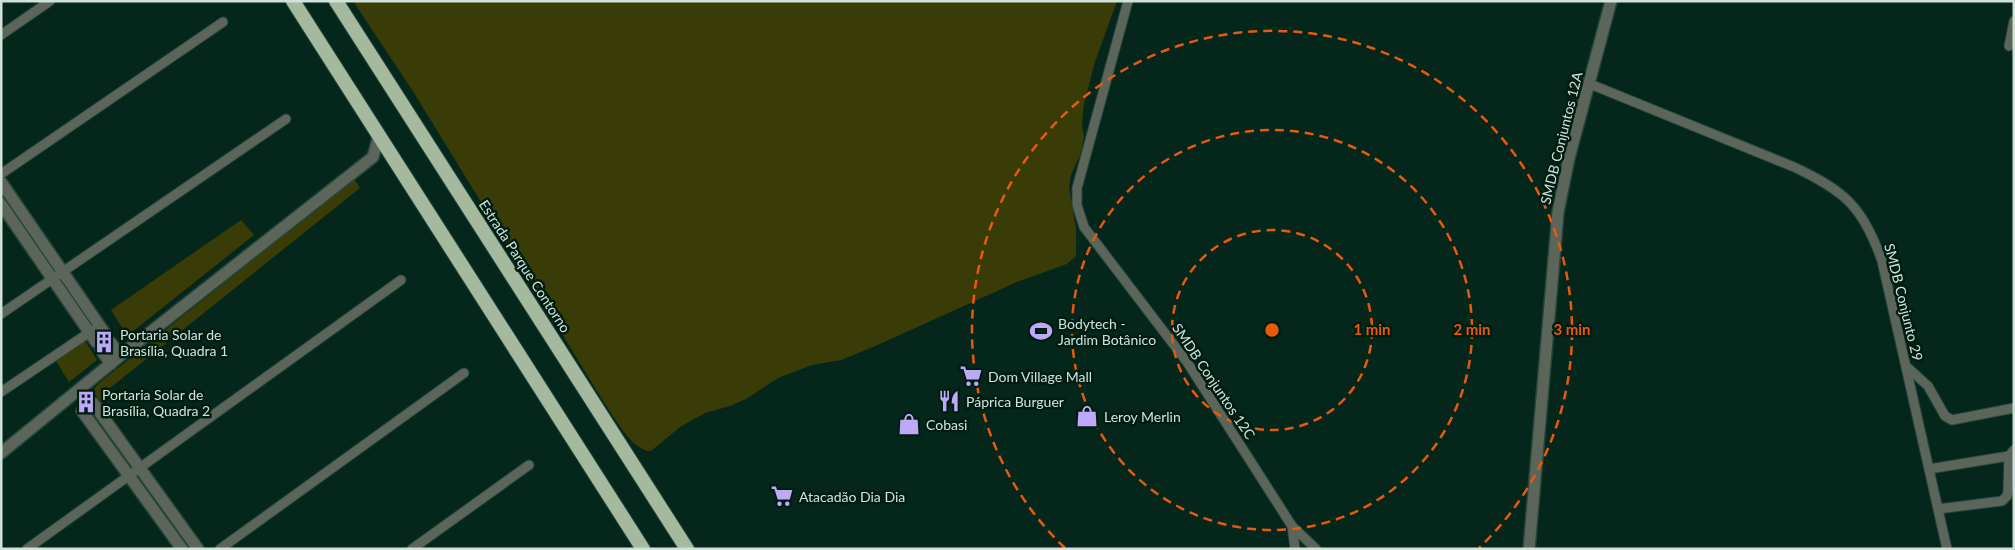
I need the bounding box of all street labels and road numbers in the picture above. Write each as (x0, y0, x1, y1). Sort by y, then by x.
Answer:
street label: SMDB Conjuntos 12A (1536, 69, 1586, 206)
street label: Estrada Parque Contorno (476, 197, 574, 336)
street label: SMDB Conjunto 29 (1881, 241, 1927, 363)
street label: SMDB Conjuntos 12C (1169, 320, 1259, 443)

